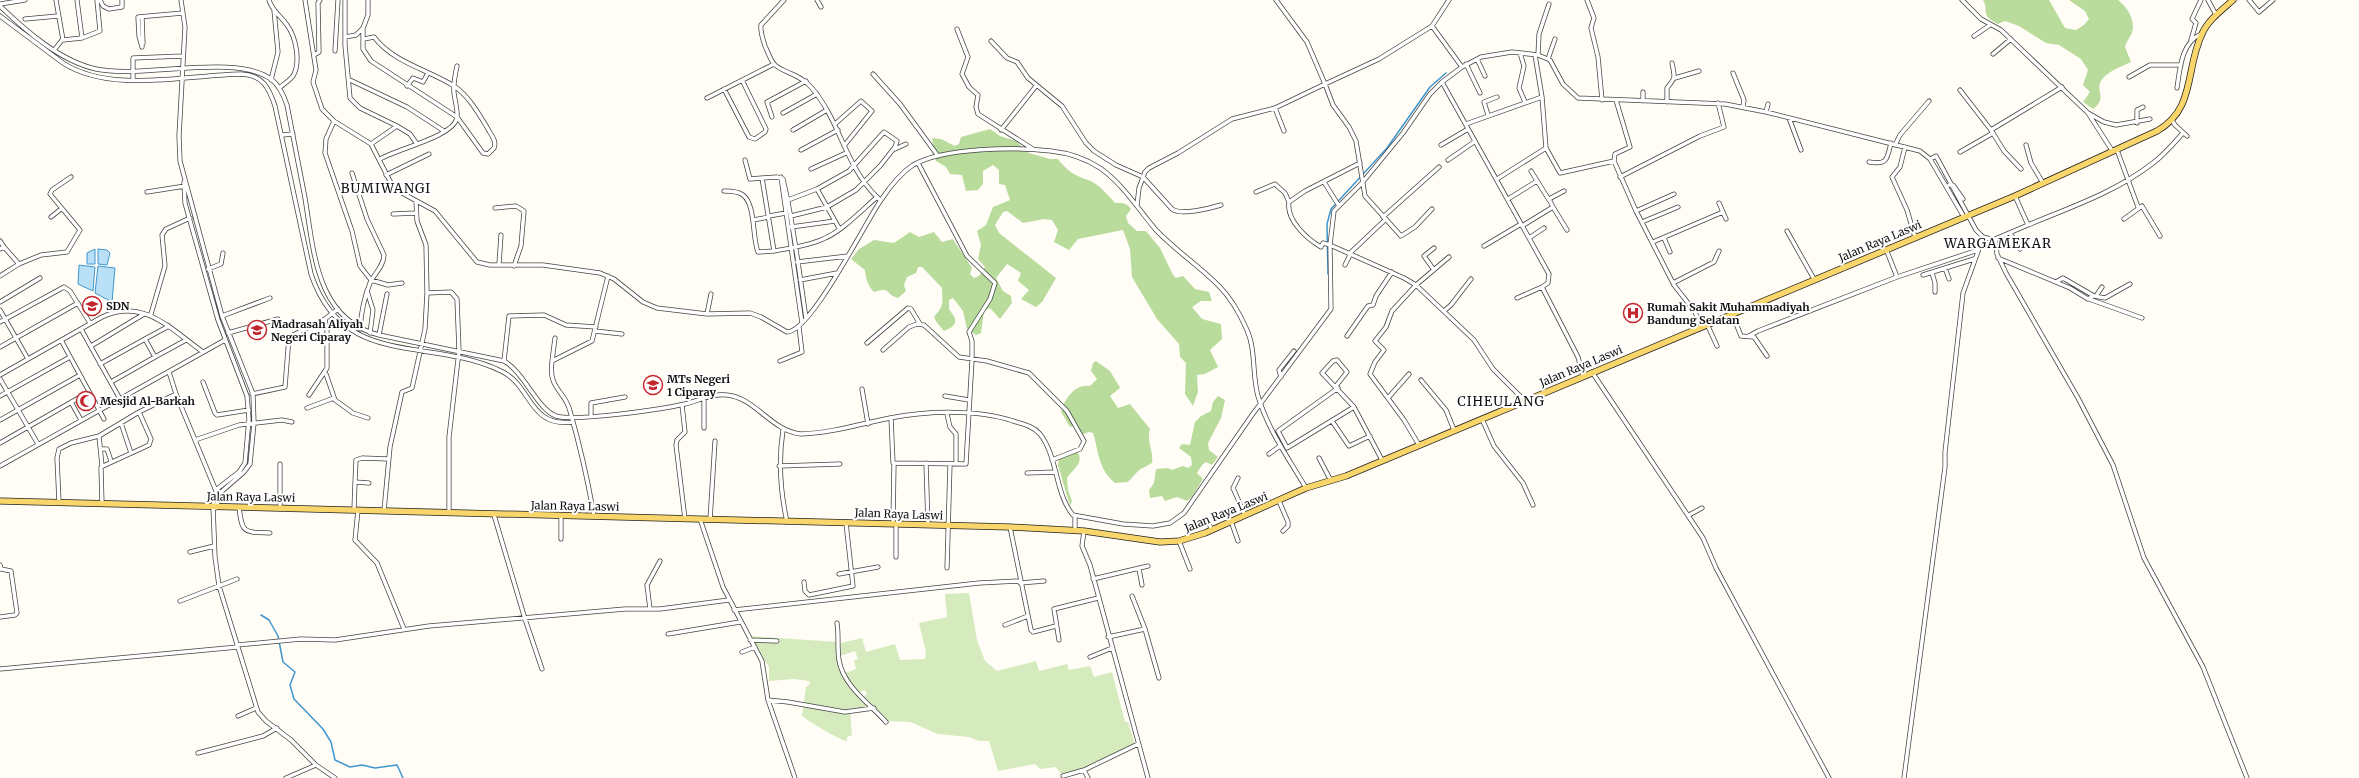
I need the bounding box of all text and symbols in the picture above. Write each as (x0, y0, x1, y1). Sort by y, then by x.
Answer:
district label: BUMIWANGI (341, 180, 431, 197)
street label: Jalan Raya Laswi (1836, 217, 1924, 265)
district label: WARGAMEKAR (1943, 235, 2052, 252)
school or university icon: SDN (81, 295, 103, 317)
place label: SDN (106, 299, 130, 313)
place label: Rumah Sakit Muhammadiyah Bandung Selatan (1647, 300, 1810, 327)
hospital icon: Rumah Sakit Muhammadiyah Bandung Selatan (1622, 302, 1644, 324)
place label: Madrasah Aliyah Negeri Ciparay (271, 317, 364, 344)
school or university icon: Madrasah Aliyah Negeri Ciparay (246, 319, 268, 341)
street label: Jalan Raya Laswi (1537, 342, 1625, 390)
place label: MTs Negeri 1 Ciparay (667, 372, 730, 399)
school or university icon: MTs Negeri 1 Ciparay (642, 374, 664, 396)
mosque icon: Mesjid Al-Barkah (75, 390, 97, 412)
district label: CIHEULANG (1457, 393, 1545, 410)
place label: Mesjid Al-Barkah (100, 394, 196, 408)
street label: Jalan Raya Laswi (206, 489, 296, 505)
street label: Jalan Raya Laswi (1181, 489, 1270, 535)
street label: Jalan Raya Laswi (530, 498, 620, 514)
street label: Jalan Raya Laswi (853, 505, 944, 523)

